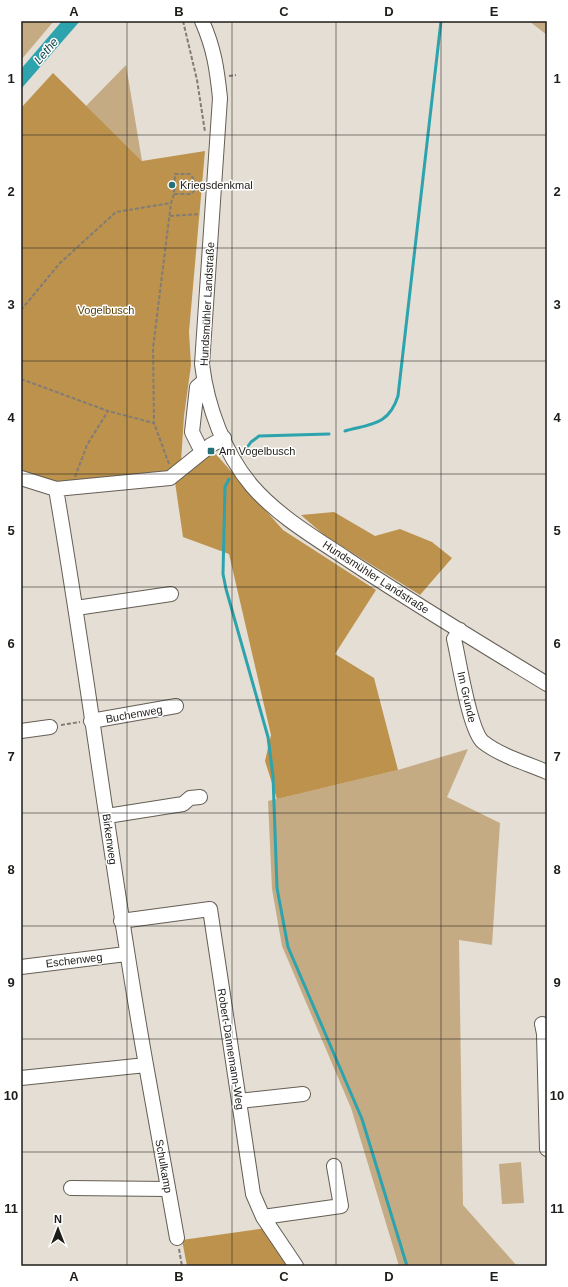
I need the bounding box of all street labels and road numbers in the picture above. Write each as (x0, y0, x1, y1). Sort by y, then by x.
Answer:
street label: Hundsmühler Landstraße (198, 242, 216, 366)
street label: Hundsmühler Landstraße (321, 538, 431, 616)
street label: Im Grunde (455, 670, 479, 724)
street label: Buchenweg (105, 703, 163, 725)
street label: Birkenweg (100, 813, 120, 865)
street label: Eschenweg (45, 951, 103, 969)
street label: Robert-Dannemann-Weg (215, 987, 247, 1111)
street label: Schulkamp (153, 1138, 175, 1194)

